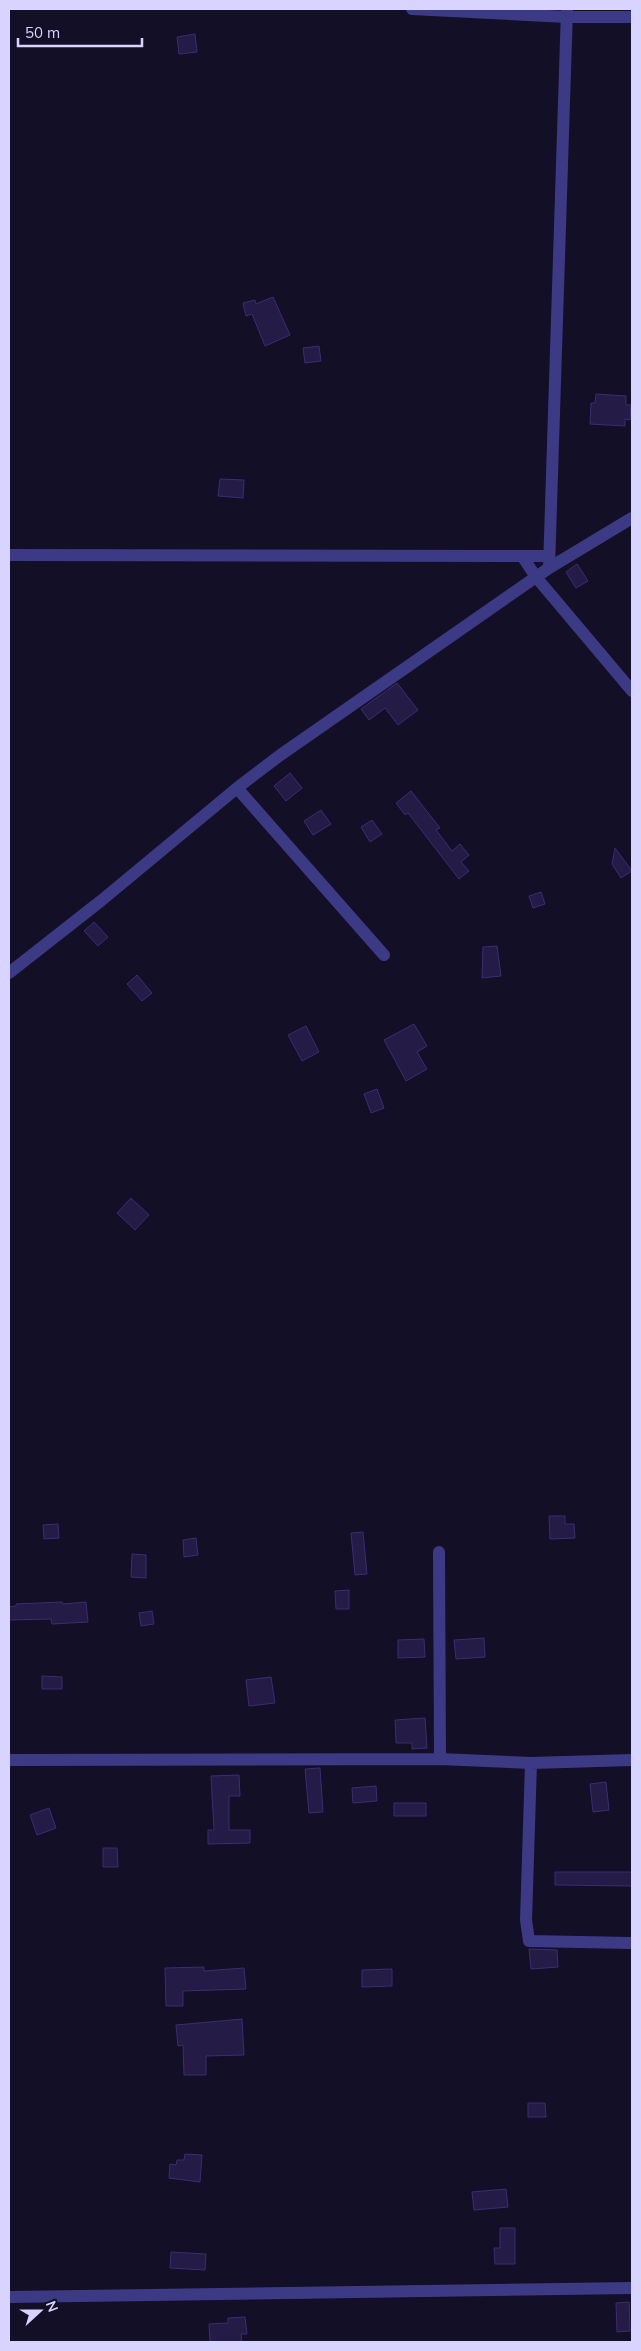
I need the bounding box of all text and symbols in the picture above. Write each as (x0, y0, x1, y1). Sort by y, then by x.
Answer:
scale bar (18, 15, 141, 47)
text: 50 m (25, 23, 60, 42)
north arrow (15, 2286, 65, 2336)
text: N (42, 2298, 62, 2315)

